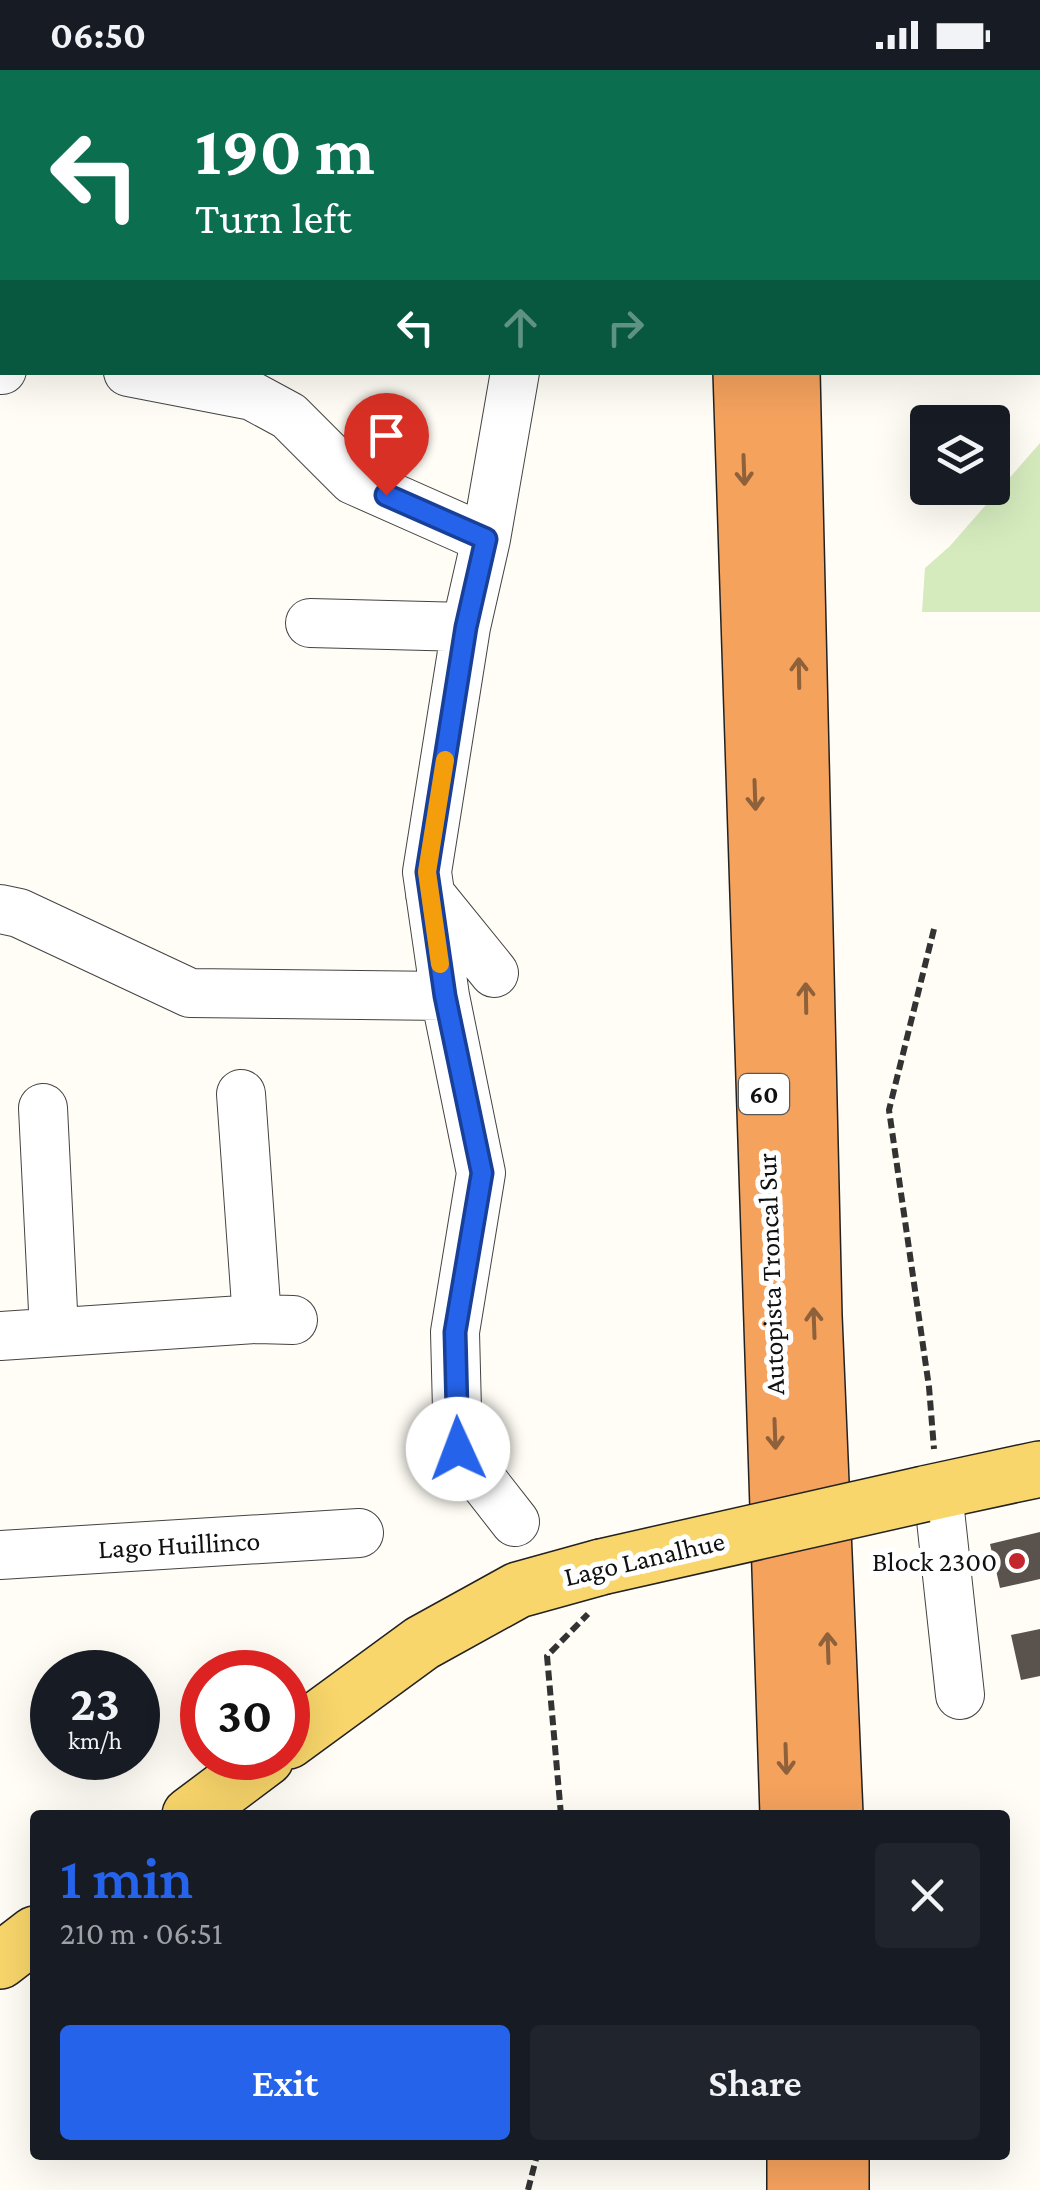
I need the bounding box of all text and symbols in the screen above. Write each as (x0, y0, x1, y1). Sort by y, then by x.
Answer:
text: 06:50 (50, 14, 146, 56)
icon: left (30, 110, 160, 240)
text: 190 m (195, 111, 375, 189)
text: Turn left (195, 193, 352, 243)
icon: left (388, 300, 443, 355)
icon: ahead (493, 300, 548, 355)
icon: right (598, 300, 653, 355)
pin (344, 393, 429, 496)
map controls (910, 405, 1010, 505)
button: layers (910, 405, 1010, 505)
icon: arrive (359, 408, 414, 463)
one-way arrow (734, 453, 753, 485)
one-way arrow (790, 658, 808, 690)
one-way arrow (745, 778, 764, 810)
one-way arrow (797, 983, 816, 1015)
road number: 60 (739, 1074, 789, 1114)
street label: Autopista Troncal Sur (751, 1152, 790, 1396)
one-way arrow (804, 1307, 823, 1339)
position arrow (406, 1397, 510, 1501)
one-way arrow (766, 1418, 785, 1450)
street label: Lago Huillinco (97, 1525, 261, 1564)
street label: Lago Lanalhue (561, 1525, 727, 1592)
place label: Block 2300 (872, 1546, 997, 1577)
marker: Block 2300 (1006, 1550, 1028, 1572)
one-way arrow (818, 1632, 837, 1664)
speed limit sign: 30 (180, 1650, 310, 1780)
text: 23 (70, 1675, 120, 1731)
text: km/h (68, 1727, 122, 1754)
one-way arrow (777, 1743, 796, 1775)
button: close (875, 1843, 980, 1948)
text: 1 min (60, 1844, 193, 1911)
text: 210 m · 06:51 (60, 1915, 223, 1951)
button: Exit (60, 2025, 510, 2140)
button: Share (530, 2025, 980, 2140)

